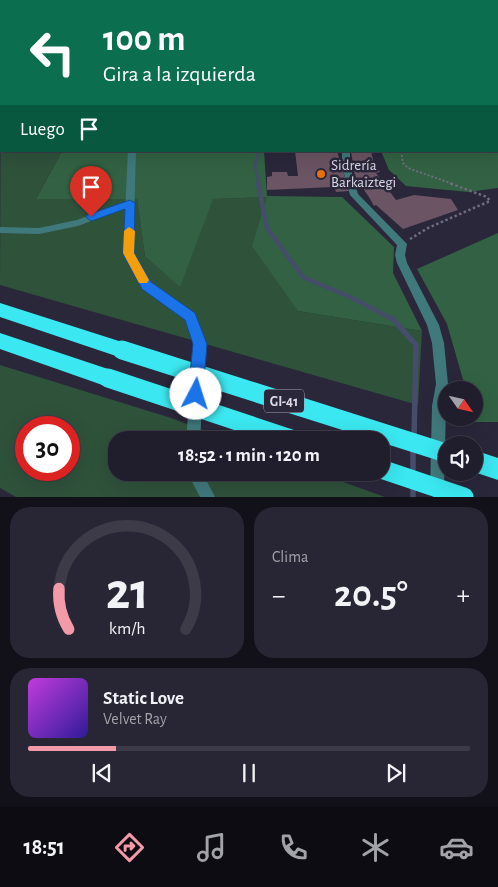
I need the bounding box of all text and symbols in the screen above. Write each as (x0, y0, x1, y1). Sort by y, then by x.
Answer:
icon: left (20, 20, 85, 85)
text: 100 m (103, 22, 186, 57)
text: Gira a la izquierda (103, 63, 256, 85)
icon: arrive (75, 115, 103, 143)
text: Luego (20, 120, 65, 139)
place label: Sidrería Barkaiztegi (331, 158, 396, 190)
pin (70, 166, 112, 217)
marker: Sidrería Barkaiztegi (315, 168, 327, 180)
icon: arrive (77, 173, 105, 201)
position arrow (169, 367, 221, 419)
north arrow (438, 381, 482, 426)
map controls (438, 381, 483, 481)
road number: GI-41 (264, 390, 304, 412)
speed limit sign: 30 (15, 416, 80, 481)
button: sound (438, 436, 483, 481)
text: 18:52 · 1 min · 120 m (178, 446, 320, 465)
text: Clima (272, 549, 308, 565)
text: 21 (105, 566, 149, 618)
text: 20.5° (334, 576, 408, 614)
text: − (272, 582, 285, 610)
text: + (457, 582, 470, 610)
text: km/h (109, 620, 145, 638)
text: Static Love (103, 689, 184, 708)
text: Velvet Ray (103, 711, 167, 727)
icon: previous (88, 759, 116, 787)
icon: pause (235, 759, 263, 787)
icon: next (382, 759, 410, 787)
icon: directions (112, 830, 147, 865)
icon: music (194, 830, 229, 865)
icon: phone (276, 830, 311, 865)
icon: climate (358, 830, 393, 865)
icon: car (439, 830, 474, 865)
text: 18:51 (23, 836, 65, 858)

